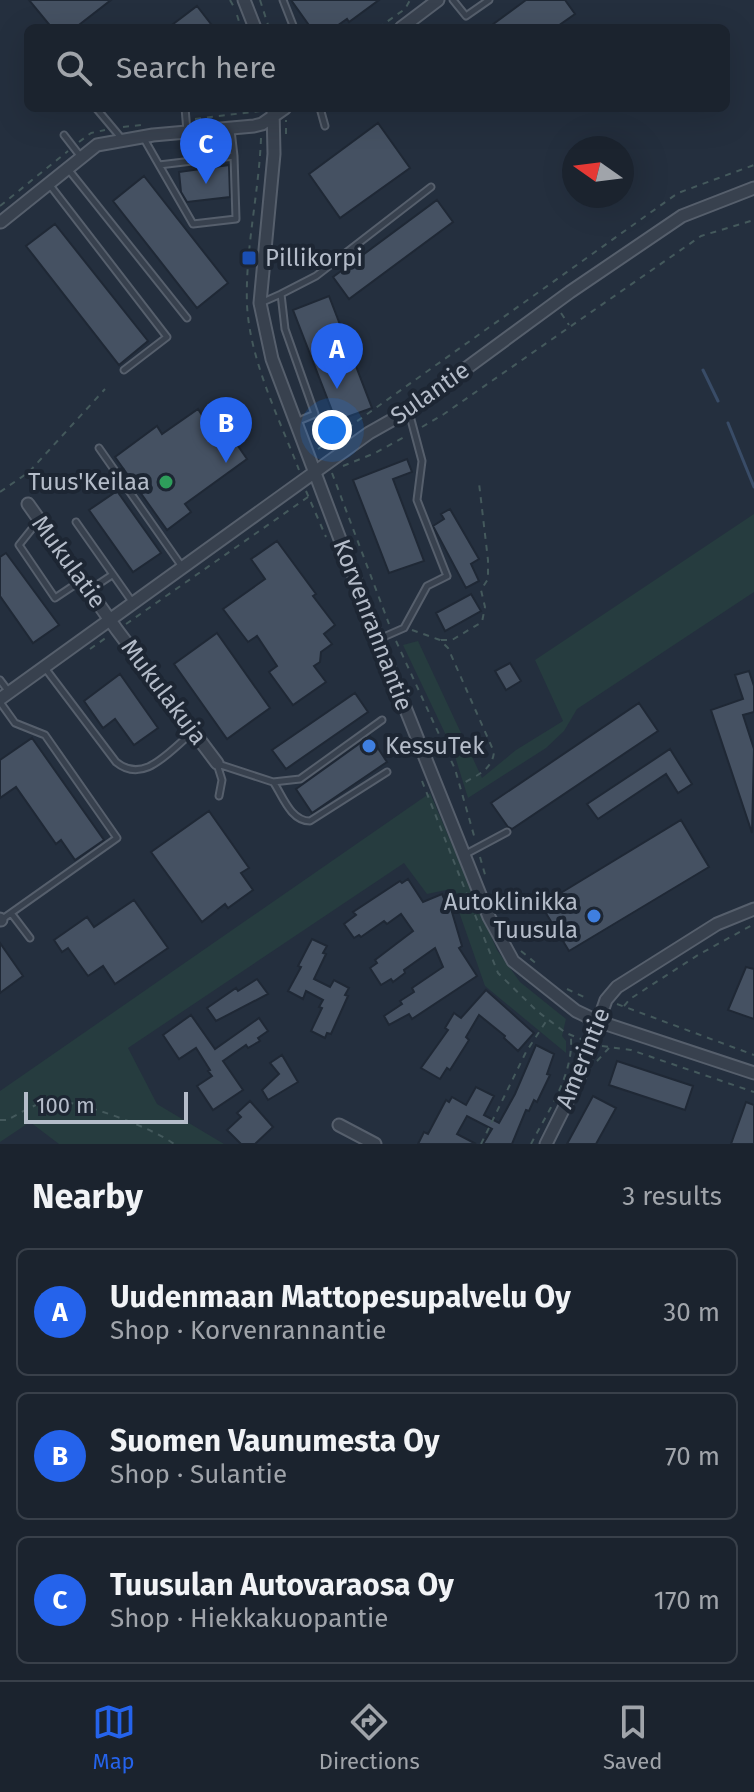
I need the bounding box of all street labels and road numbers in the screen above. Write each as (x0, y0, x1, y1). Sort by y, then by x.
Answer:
street label: Sulantie (385, 356, 475, 430)
street label: Mukulatie (26, 510, 112, 614)
street label: Korvenrannantie (327, 535, 419, 715)
street label: Mukulakuja (115, 634, 213, 750)
street label: Amerintie (550, 1004, 616, 1112)

